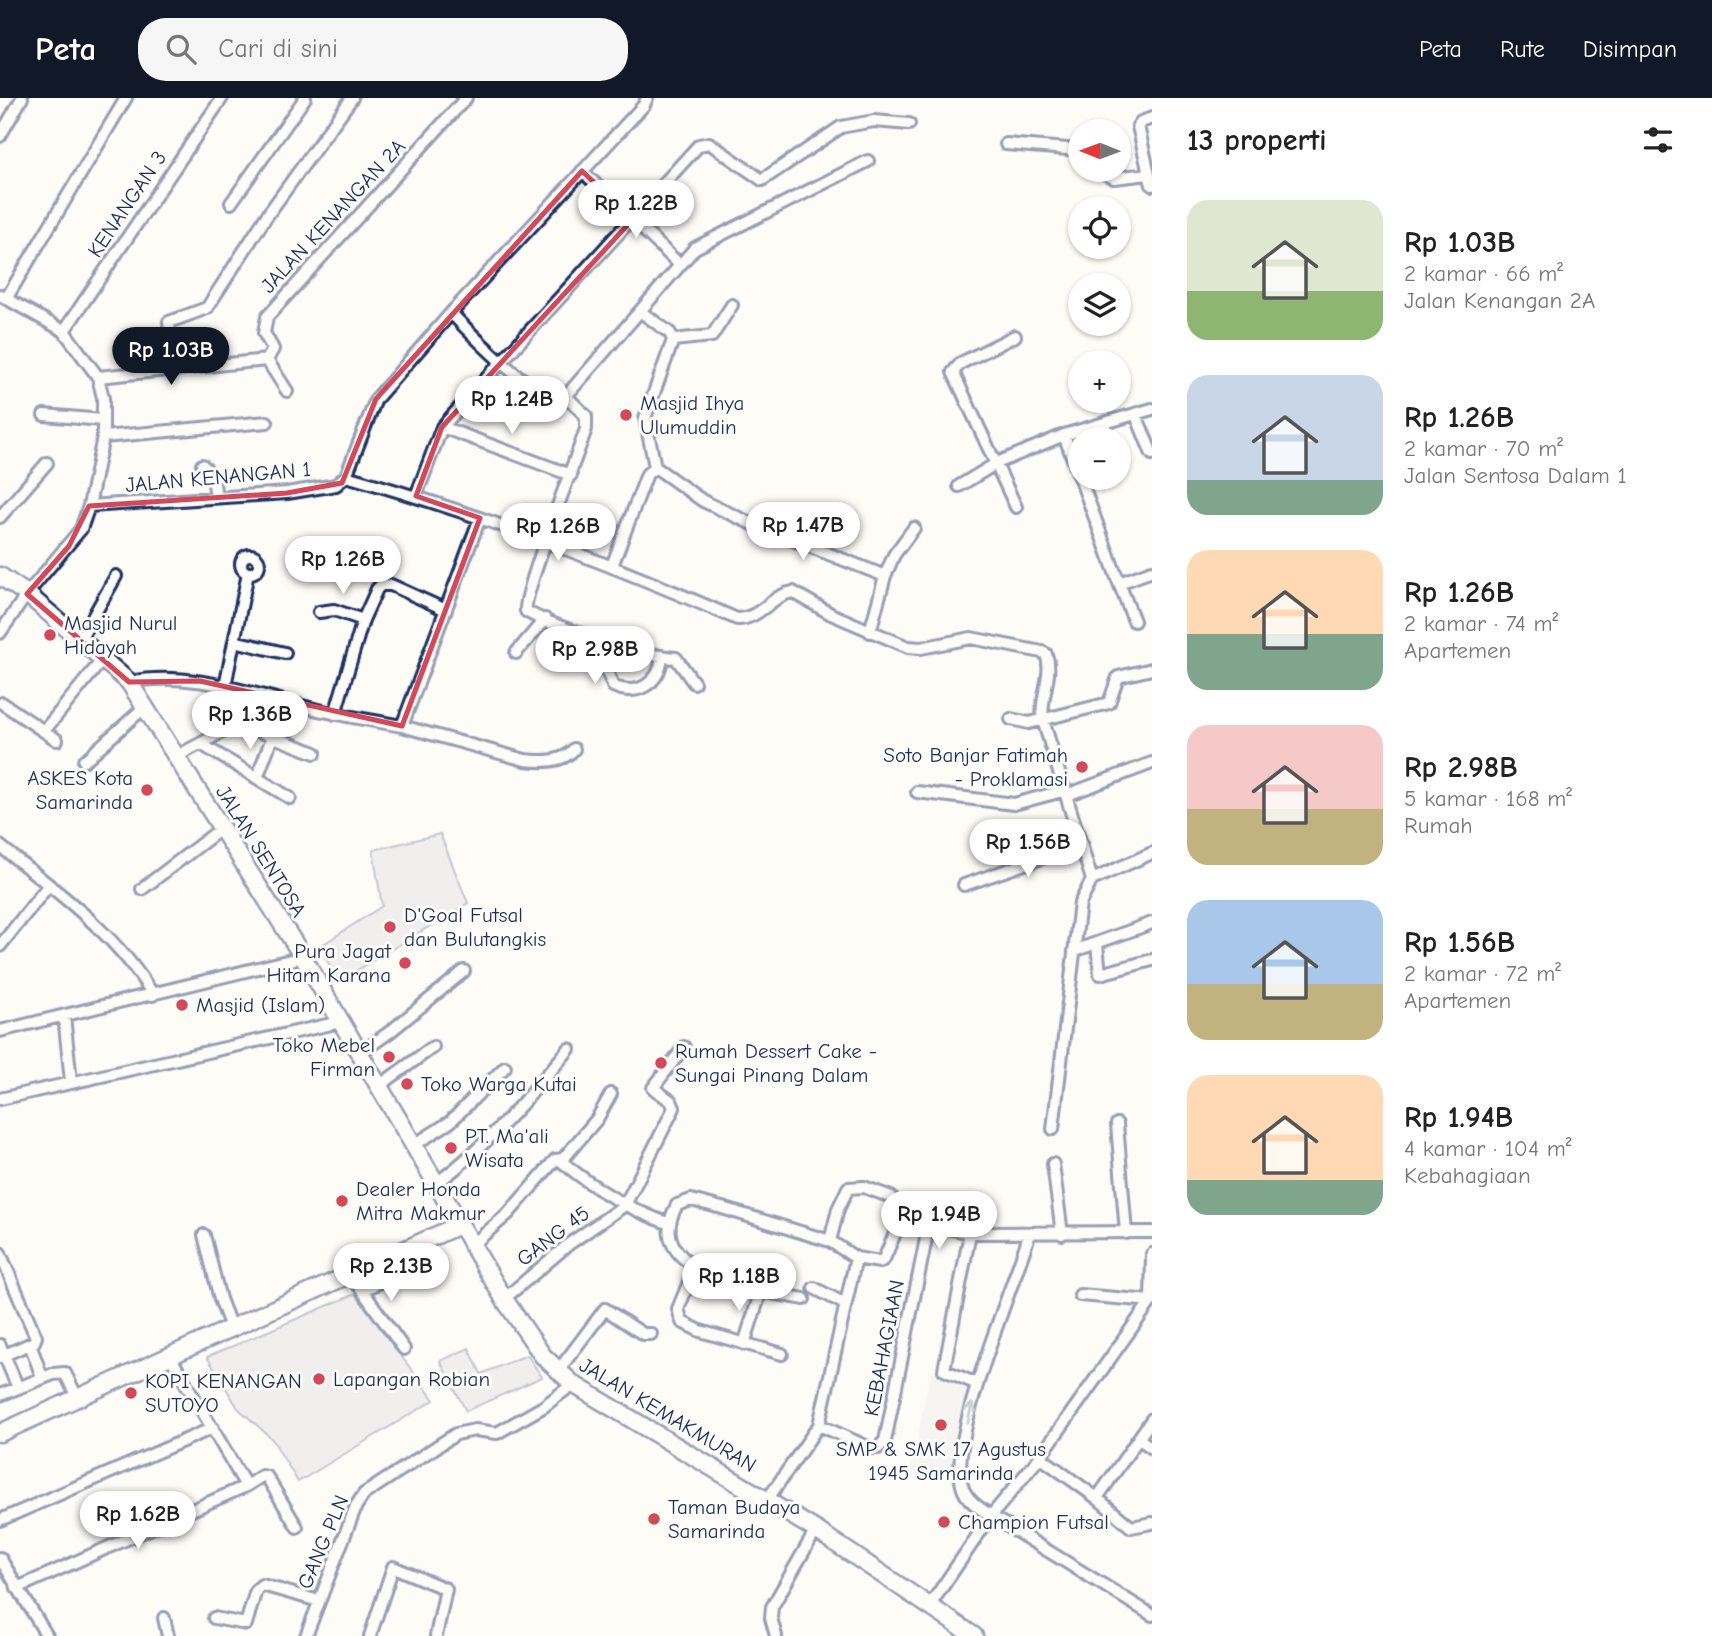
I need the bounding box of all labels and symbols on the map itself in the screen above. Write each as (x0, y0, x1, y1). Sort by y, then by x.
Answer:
north arrow (1068, 119, 1130, 182)
street label: JALAN KENANGAN 2A (256, 134, 410, 298)
street label: KENANGAN 3 (83, 146, 171, 262)
pin: Rp 1.22B (564, 180, 708, 240)
pin: Rp 1.03B (99, 328, 243, 387)
pin: Rp 1.24B (440, 376, 584, 436)
place label: Masjid Ihya Ulumuddin (640, 391, 744, 439)
marker: Masjid Ihya Ulumuddin (618, 407, 634, 423)
street label: JALAN KENANGAN 1 (124, 457, 312, 497)
pin: Rp 1.47B (731, 503, 875, 562)
pin: Rp 1.26B (486, 504, 630, 563)
pin: Rp 1.26B (271, 536, 415, 596)
place label: Masjid Nurul Hidayah (64, 611, 177, 659)
pin: Rp 2.98B (523, 626, 667, 686)
marker: Masjid Nurul Hidayah (42, 627, 58, 643)
pin: Rp 1.36B (178, 692, 322, 751)
place label: Soto Banjar Fatimah - Proklamasi (883, 743, 1068, 791)
marker: Soto Banjar Fatimah - Proklamasi (1074, 759, 1090, 775)
place label: ASKES Kota Samarinda (27, 766, 133, 814)
street label: JALAN SENTOSA (211, 781, 311, 921)
marker: ASKES Kota Samarinda (139, 782, 155, 798)
pin: Rp 1.56B (956, 820, 1100, 879)
place label: D'Goal Futsal dan Bulutangkis (404, 903, 546, 951)
marker: D'Goal Futsal dan Bulutangkis (382, 919, 398, 935)
place label: Pura Jagat Hitam Karana (267, 939, 392, 987)
marker: Pura Jagat Hitam Karana (397, 955, 413, 971)
place label: Masjid (Islam) (196, 993, 325, 1017)
marker: Masjid (Islam) (174, 997, 190, 1013)
place label: Toko Mebel Firman (273, 1033, 375, 1081)
place label: Rumah Dessert Cake - Sungai Pinang Dalam (675, 1039, 877, 1087)
marker: Toko Mebel Firman (381, 1049, 397, 1065)
marker: Rumah Dessert Cake - Sungai Pinang Dalam (653, 1055, 669, 1071)
place label: Toko Warga Kutai (421, 1072, 577, 1096)
marker: Toko Warga Kutai (399, 1076, 415, 1092)
place label: PT. Ma'ali Wisata (465, 1124, 549, 1172)
marker: PT. Ma'ali Wisata (443, 1140, 459, 1156)
place label: Dealer Honda Mitra Makmur (356, 1177, 486, 1225)
pin: Rp 1.94B (867, 1192, 1011, 1251)
marker: Dealer Honda Mitra Makmur (334, 1193, 350, 1209)
street label: GANG 45 (512, 1201, 594, 1271)
pin: Rp 2.13B (319, 1244, 463, 1303)
pin: Rp 1.18B (667, 1254, 811, 1313)
street label: KEBAHAGIAAN (859, 1278, 909, 1418)
street label: JALAN KEMAKMURAN (575, 1353, 761, 1477)
place label: Lapangan Robian (333, 1367, 490, 1391)
place label: KOPI KENANGAN SUTOYO (145, 1369, 302, 1417)
marker: Lapangan Robian (311, 1371, 327, 1387)
marker: KOPI KENANGAN SUTOYO (123, 1385, 139, 1401)
one-way arrow (964, 1402, 977, 1425)
marker: SMP & SMK 17 Agustus 1945 Samarinda (933, 1417, 949, 1433)
place label: SMP & SMK 17 Agustus 1945 Samarinda (836, 1437, 1046, 1485)
pin: Rp 1.62B (66, 1492, 210, 1551)
street label: GANG PLN (293, 1492, 353, 1592)
place label: Taman Budaya Samarinda (668, 1495, 800, 1543)
place label: Champion Futsal (958, 1510, 1109, 1534)
marker: Taman Budaya Samarinda (646, 1511, 662, 1527)
marker: Champion Futsal (936, 1514, 952, 1530)

